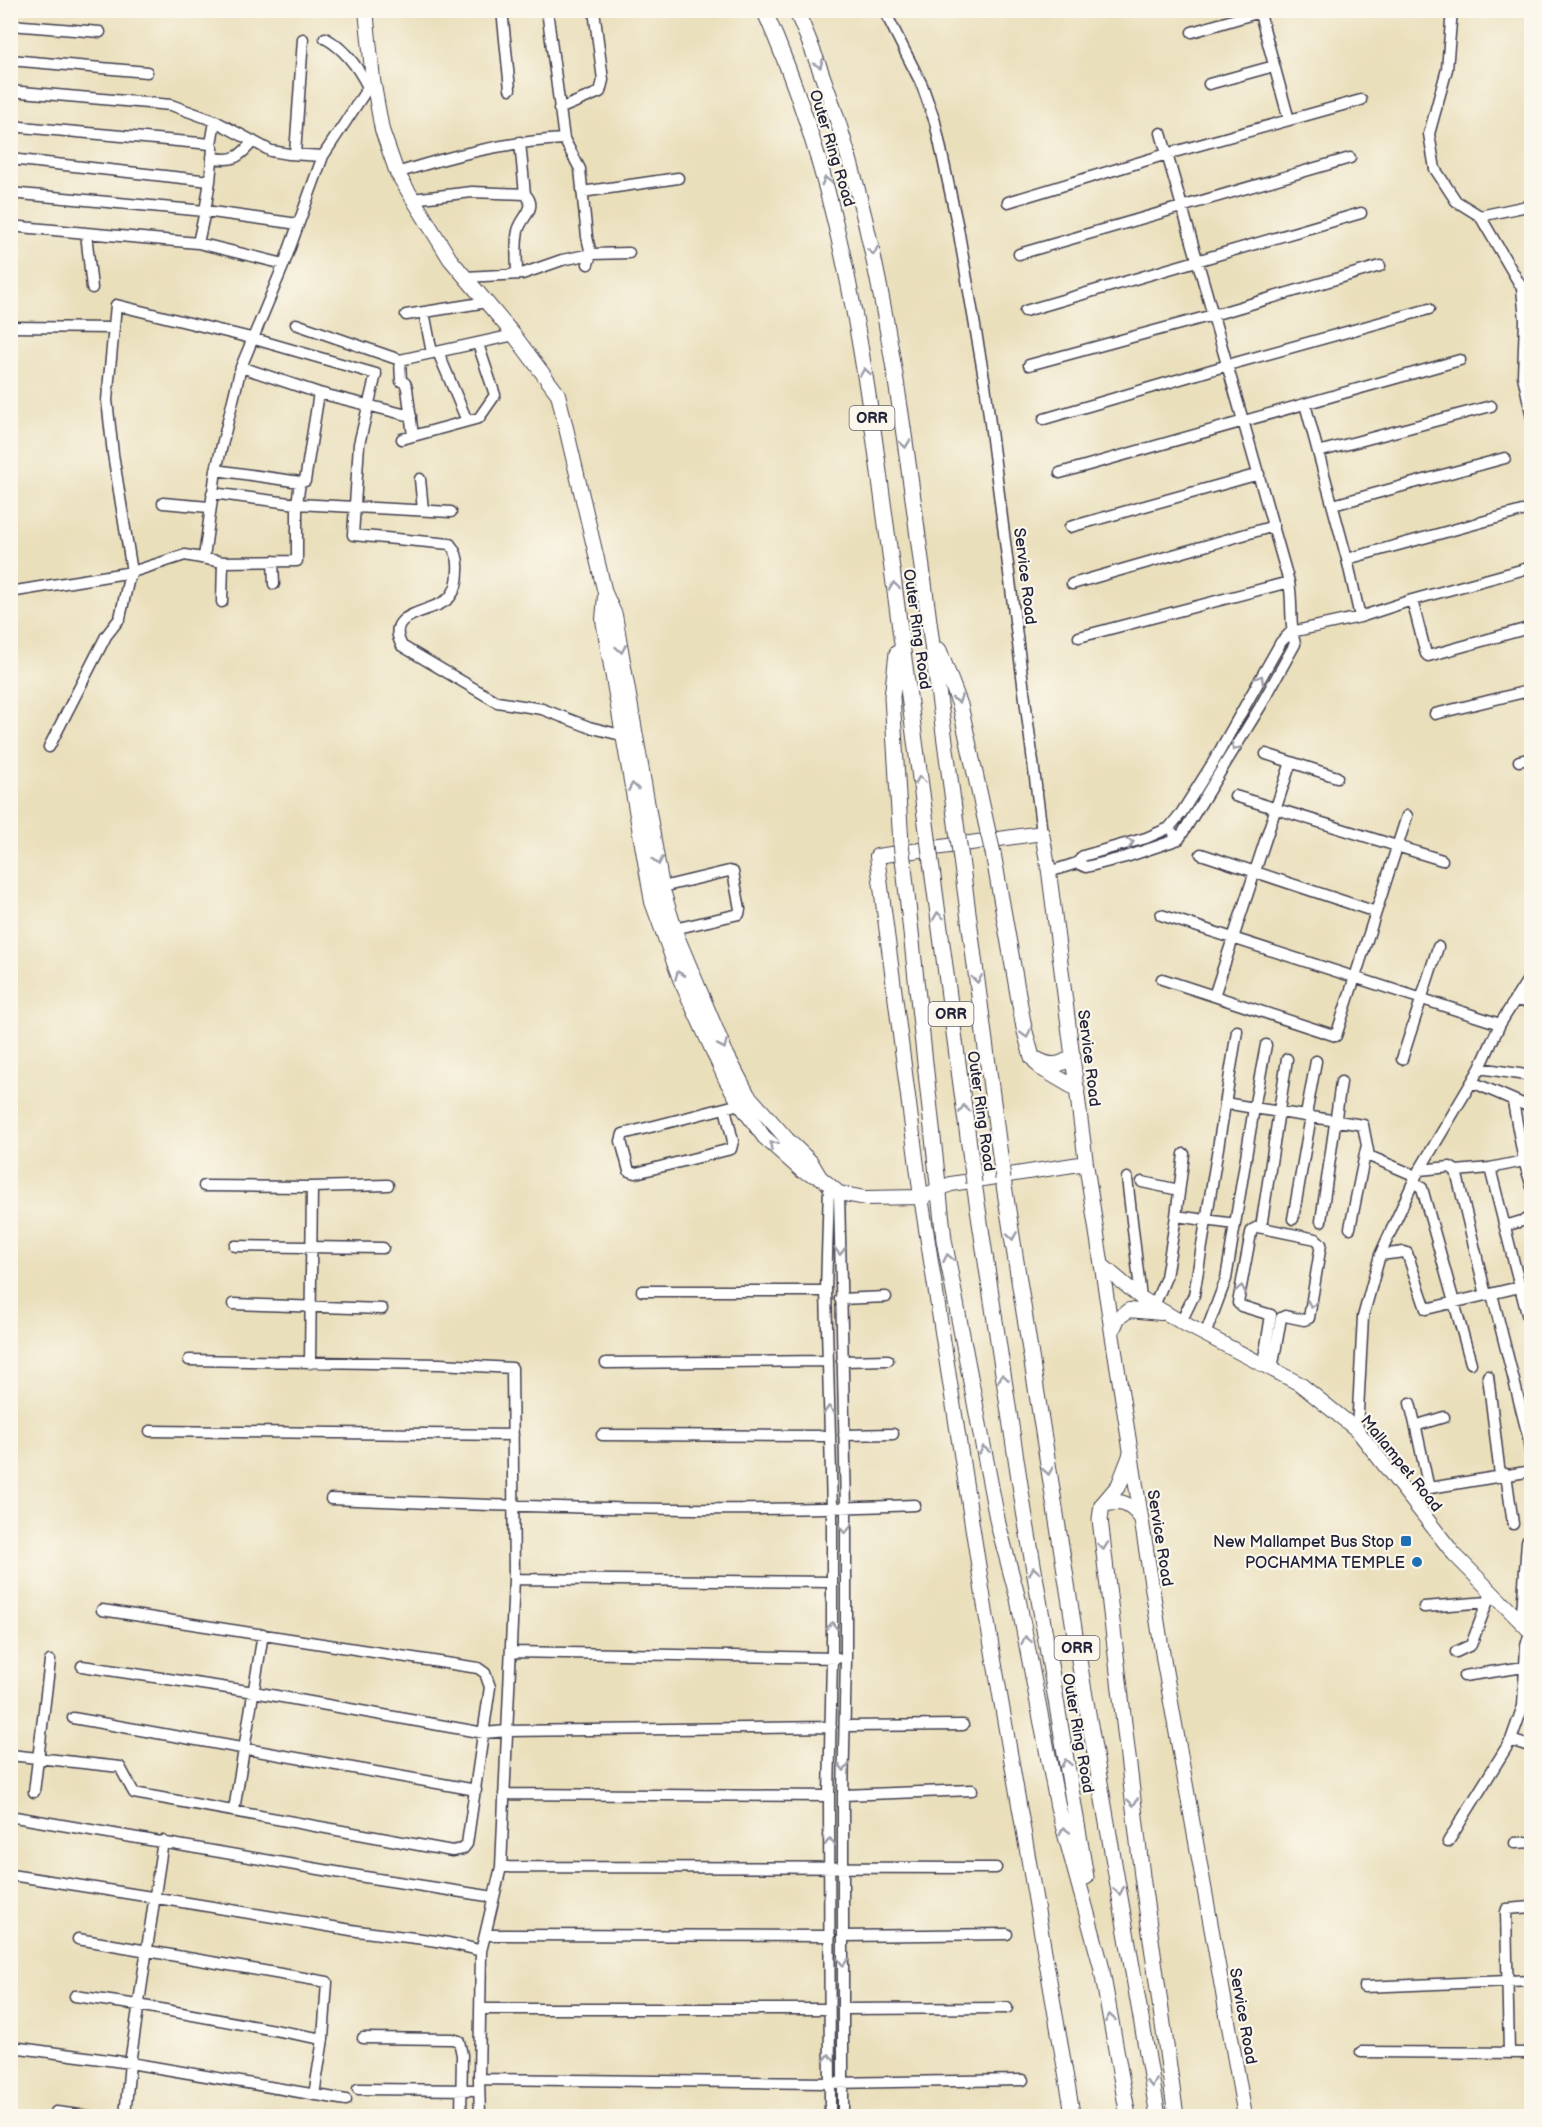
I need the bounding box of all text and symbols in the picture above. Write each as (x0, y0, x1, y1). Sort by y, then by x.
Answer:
one-way arrow (812, 58, 824, 69)
street label: Outer Ring Road (805, 88, 858, 209)
one-way arrow (821, 176, 833, 187)
one-way arrow (866, 246, 879, 256)
one-way arrow (859, 368, 872, 378)
road number: ORR (850, 406, 894, 430)
one-way arrow (899, 439, 911, 448)
street label: Service Road (1009, 527, 1040, 626)
street label: Outer Ring Road (899, 568, 934, 691)
one-way arrow (889, 582, 901, 591)
one-way arrow (614, 643, 627, 653)
one-way arrow (1252, 675, 1264, 686)
one-way arrow (950, 693, 963, 704)
one-way arrow (1231, 741, 1243, 751)
one-way arrow (914, 775, 927, 784)
one-way arrow (627, 782, 640, 792)
one-way arrow (1124, 838, 1135, 850)
one-way arrow (651, 856, 664, 866)
one-way arrow (932, 911, 945, 920)
one-way arrow (674, 971, 686, 982)
one-way arrow (970, 975, 982, 984)
road number: ORR (928, 1002, 974, 1026)
street label: Service Road (1073, 1009, 1104, 1108)
one-way arrow (1019, 1029, 1031, 1039)
one-way arrow (716, 1038, 728, 1049)
street label: Outer Ring Road (963, 1050, 998, 1173)
one-way arrow (958, 1105, 970, 1114)
one-way arrow (769, 1141, 780, 1152)
one-way arrow (1006, 1232, 1018, 1241)
one-way arrow (834, 1247, 846, 1256)
one-way arrow (942, 1254, 955, 1264)
one-way arrow (1234, 1285, 1246, 1294)
one-way arrow (1306, 1299, 1318, 1309)
one-way arrow (998, 1374, 1010, 1383)
one-way arrow (823, 1406, 836, 1415)
street label: Mallampet Road (1356, 1412, 1446, 1516)
one-way arrow (978, 1445, 991, 1455)
one-way arrow (1042, 1466, 1054, 1475)
street label: Service Road (1143, 1489, 1177, 1588)
one-way arrow (839, 1526, 852, 1535)
place label: New Mallampet Bus Stop (1213, 1533, 1394, 1552)
marker: New Mallampet Bus Stop (1399, 1534, 1413, 1548)
one-way arrow (1096, 1541, 1109, 1550)
place label: POCHAMMA TEMPLE (1245, 1554, 1405, 1573)
marker: POCHAMMA TEMPLE (1410, 1555, 1424, 1569)
one-way arrow (1028, 1566, 1041, 1576)
one-way arrow (826, 1622, 838, 1631)
one-way arrow (1020, 1636, 1033, 1646)
road number: ORR (1054, 1636, 1100, 1660)
street label: Outer Ring Road (1058, 1672, 1097, 1795)
one-way arrow (1060, 1759, 1073, 1769)
one-way arrow (837, 1763, 850, 1772)
one-way arrow (1126, 1798, 1139, 1807)
one-way arrow (1059, 1826, 1072, 1836)
one-way arrow (824, 1838, 836, 1847)
one-way arrow (1112, 1885, 1125, 1895)
one-way arrow (837, 1958, 849, 1967)
street label: Service Road (1225, 1967, 1260, 2066)
one-way arrow (1104, 2013, 1117, 2023)
one-way arrow (823, 2054, 835, 2063)
one-way arrow (1146, 2078, 1158, 2087)

